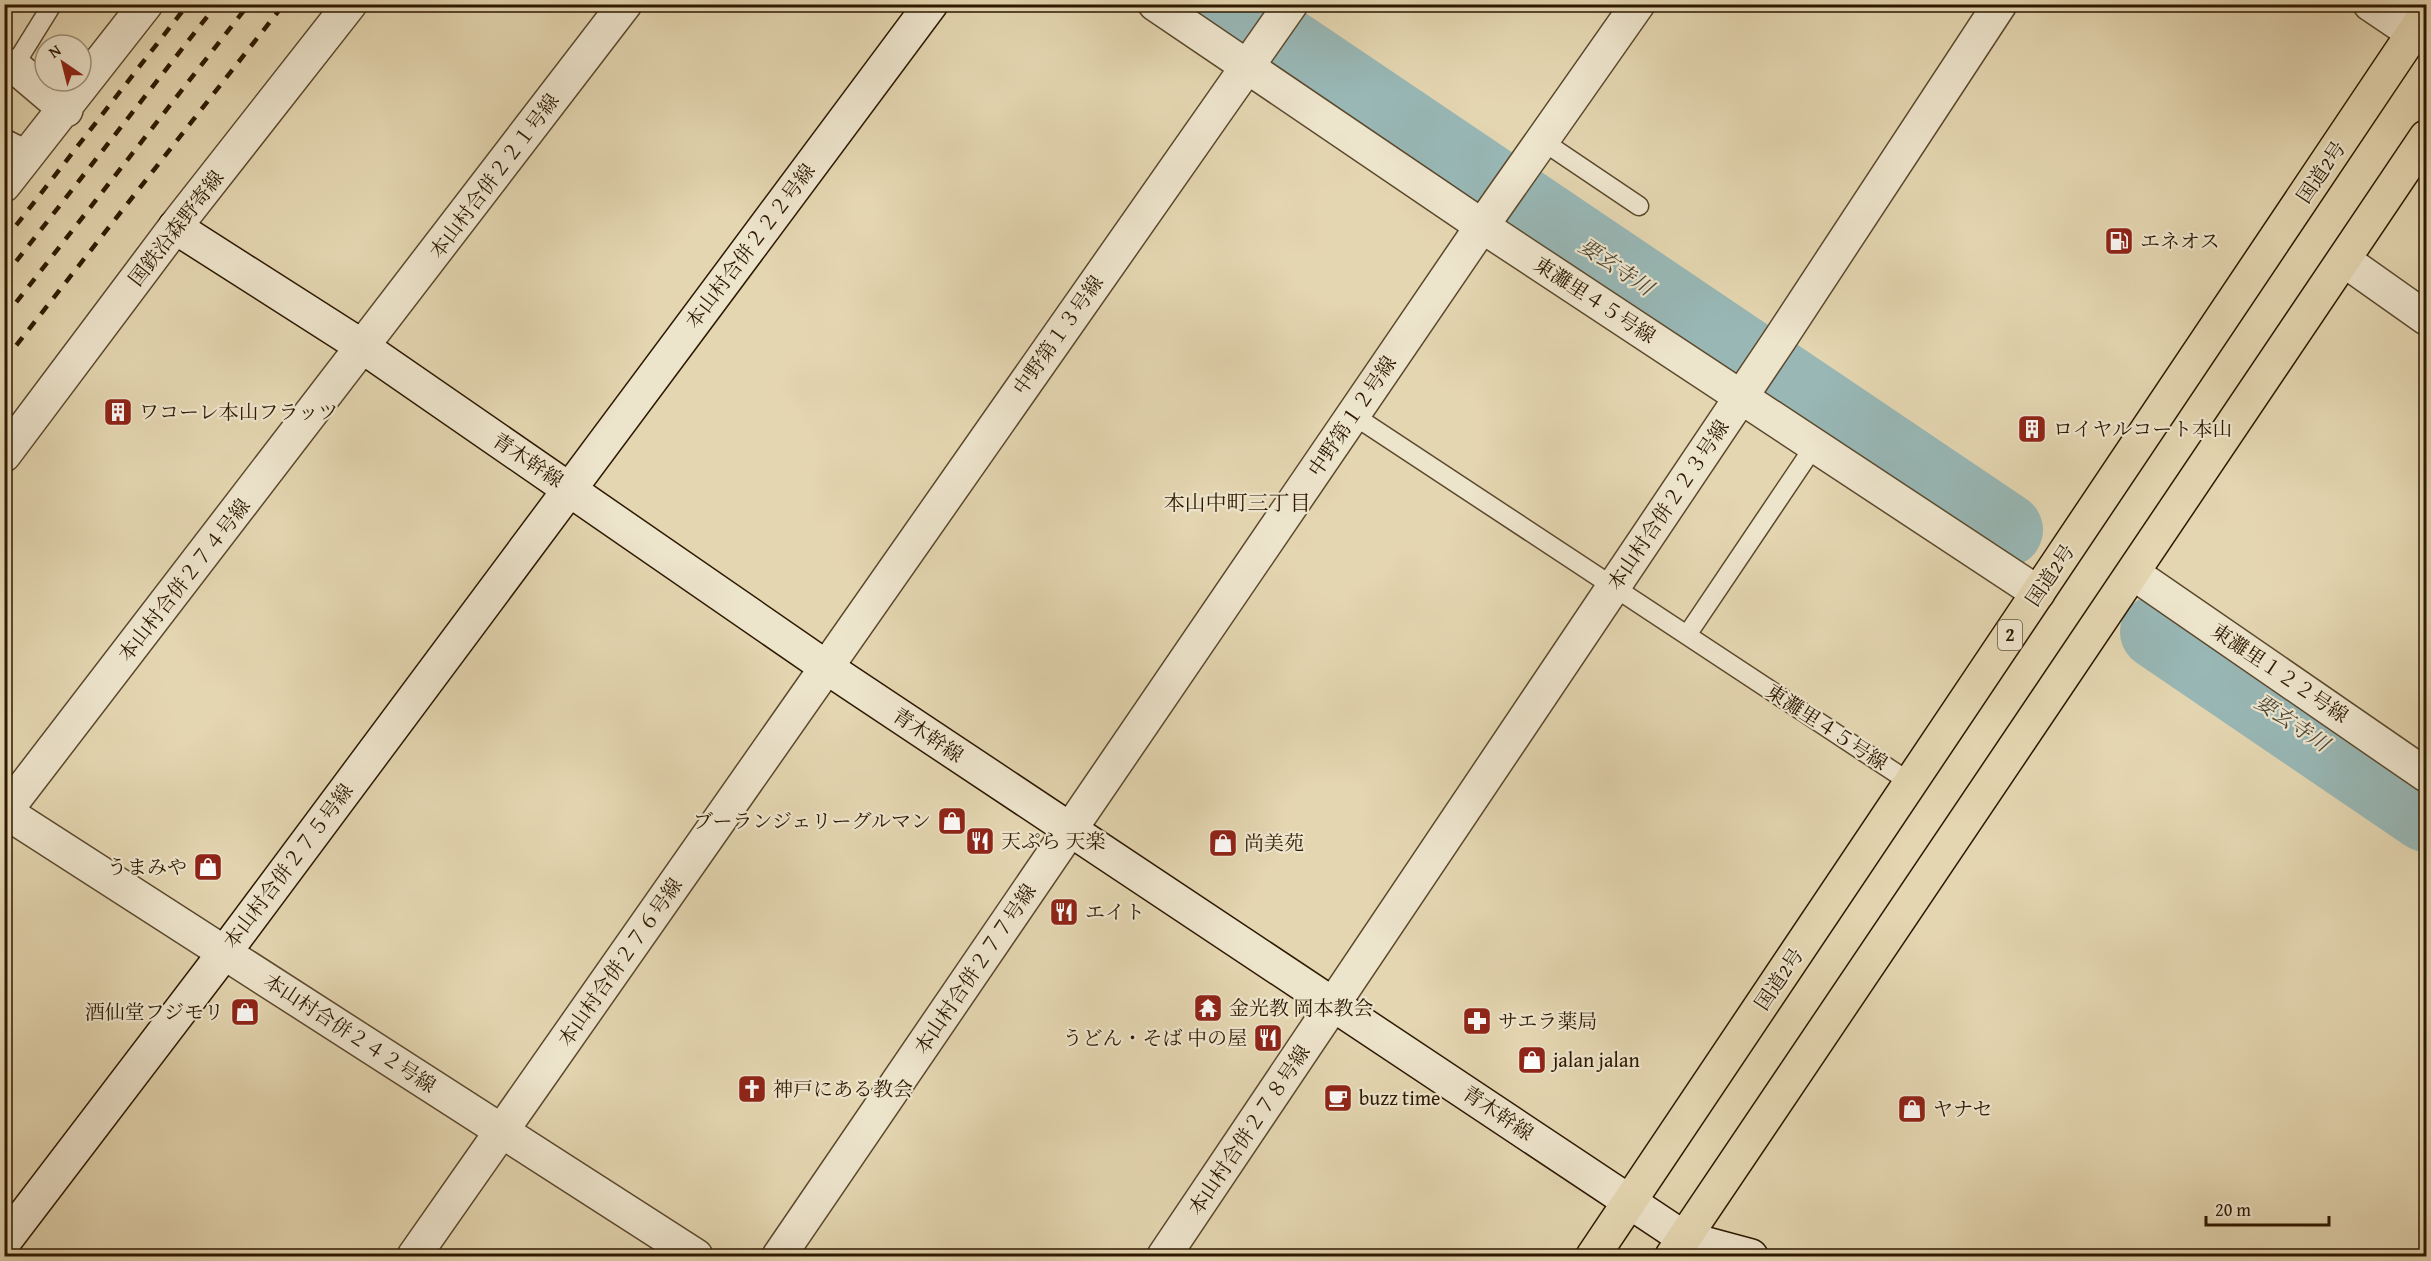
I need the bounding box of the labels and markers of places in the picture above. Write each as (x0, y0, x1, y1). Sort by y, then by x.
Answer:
fuel station icon: エネオス (2103, 225, 2135, 257)
place label: エネオス (2140, 226, 2220, 255)
building icon: ワコーレ本山フラッツ (102, 396, 134, 428)
place label: ワコーレ本山フラッツ (139, 397, 338, 426)
building icon: ロイヤルコート本山 (2016, 413, 2048, 445)
place label: ロイヤルコート本山 (2053, 414, 2232, 443)
shop icon: ブーランジェリーグルマン (936, 805, 968, 837)
place label: ブーランジェリーグルマン (693, 806, 931, 835)
restaurant icon: 天ぷら 天楽 (964, 825, 996, 857)
place label: 天ぷら 天楽 (1001, 826, 1105, 855)
shop icon: 尚美苑 (1207, 827, 1239, 859)
place label: 尚美苑 (1244, 828, 1304, 857)
shop icon: うまみや (192, 851, 224, 883)
place label: うまみや (107, 852, 187, 881)
restaurant icon: エイト (1048, 896, 1080, 928)
place label: エイト (1085, 897, 1145, 926)
temple icon: 金光教 岡本教会 (1192, 992, 1224, 1024)
place label: 金光教 岡本教会 (1229, 993, 1373, 1022)
shop icon: 酒仙堂フジモリ (229, 996, 261, 1028)
place label: 酒仙堂フジモリ (85, 997, 224, 1026)
pharmacy icon: サエラ薬局 (1461, 1005, 1493, 1037)
place label: サエラ薬局 (1498, 1006, 1597, 1035)
restaurant icon: うどん・そば 中の屋 (1252, 1022, 1284, 1054)
place label: うどん・そば 中の屋 (1063, 1023, 1247, 1052)
shop icon: jalan jalan (1516, 1044, 1548, 1076)
place label: jalan jalan (1550, 1045, 1640, 1074)
church icon: 神戸にある教会 (736, 1073, 768, 1105)
place label: 神戸にある教会 (773, 1074, 913, 1103)
cafe icon: buzz time (1322, 1082, 1354, 1114)
place label: buzz time (1359, 1083, 1440, 1112)
shop icon: ヤナセ (1896, 1093, 1928, 1125)
place label: ヤナセ (1933, 1094, 1993, 1123)

